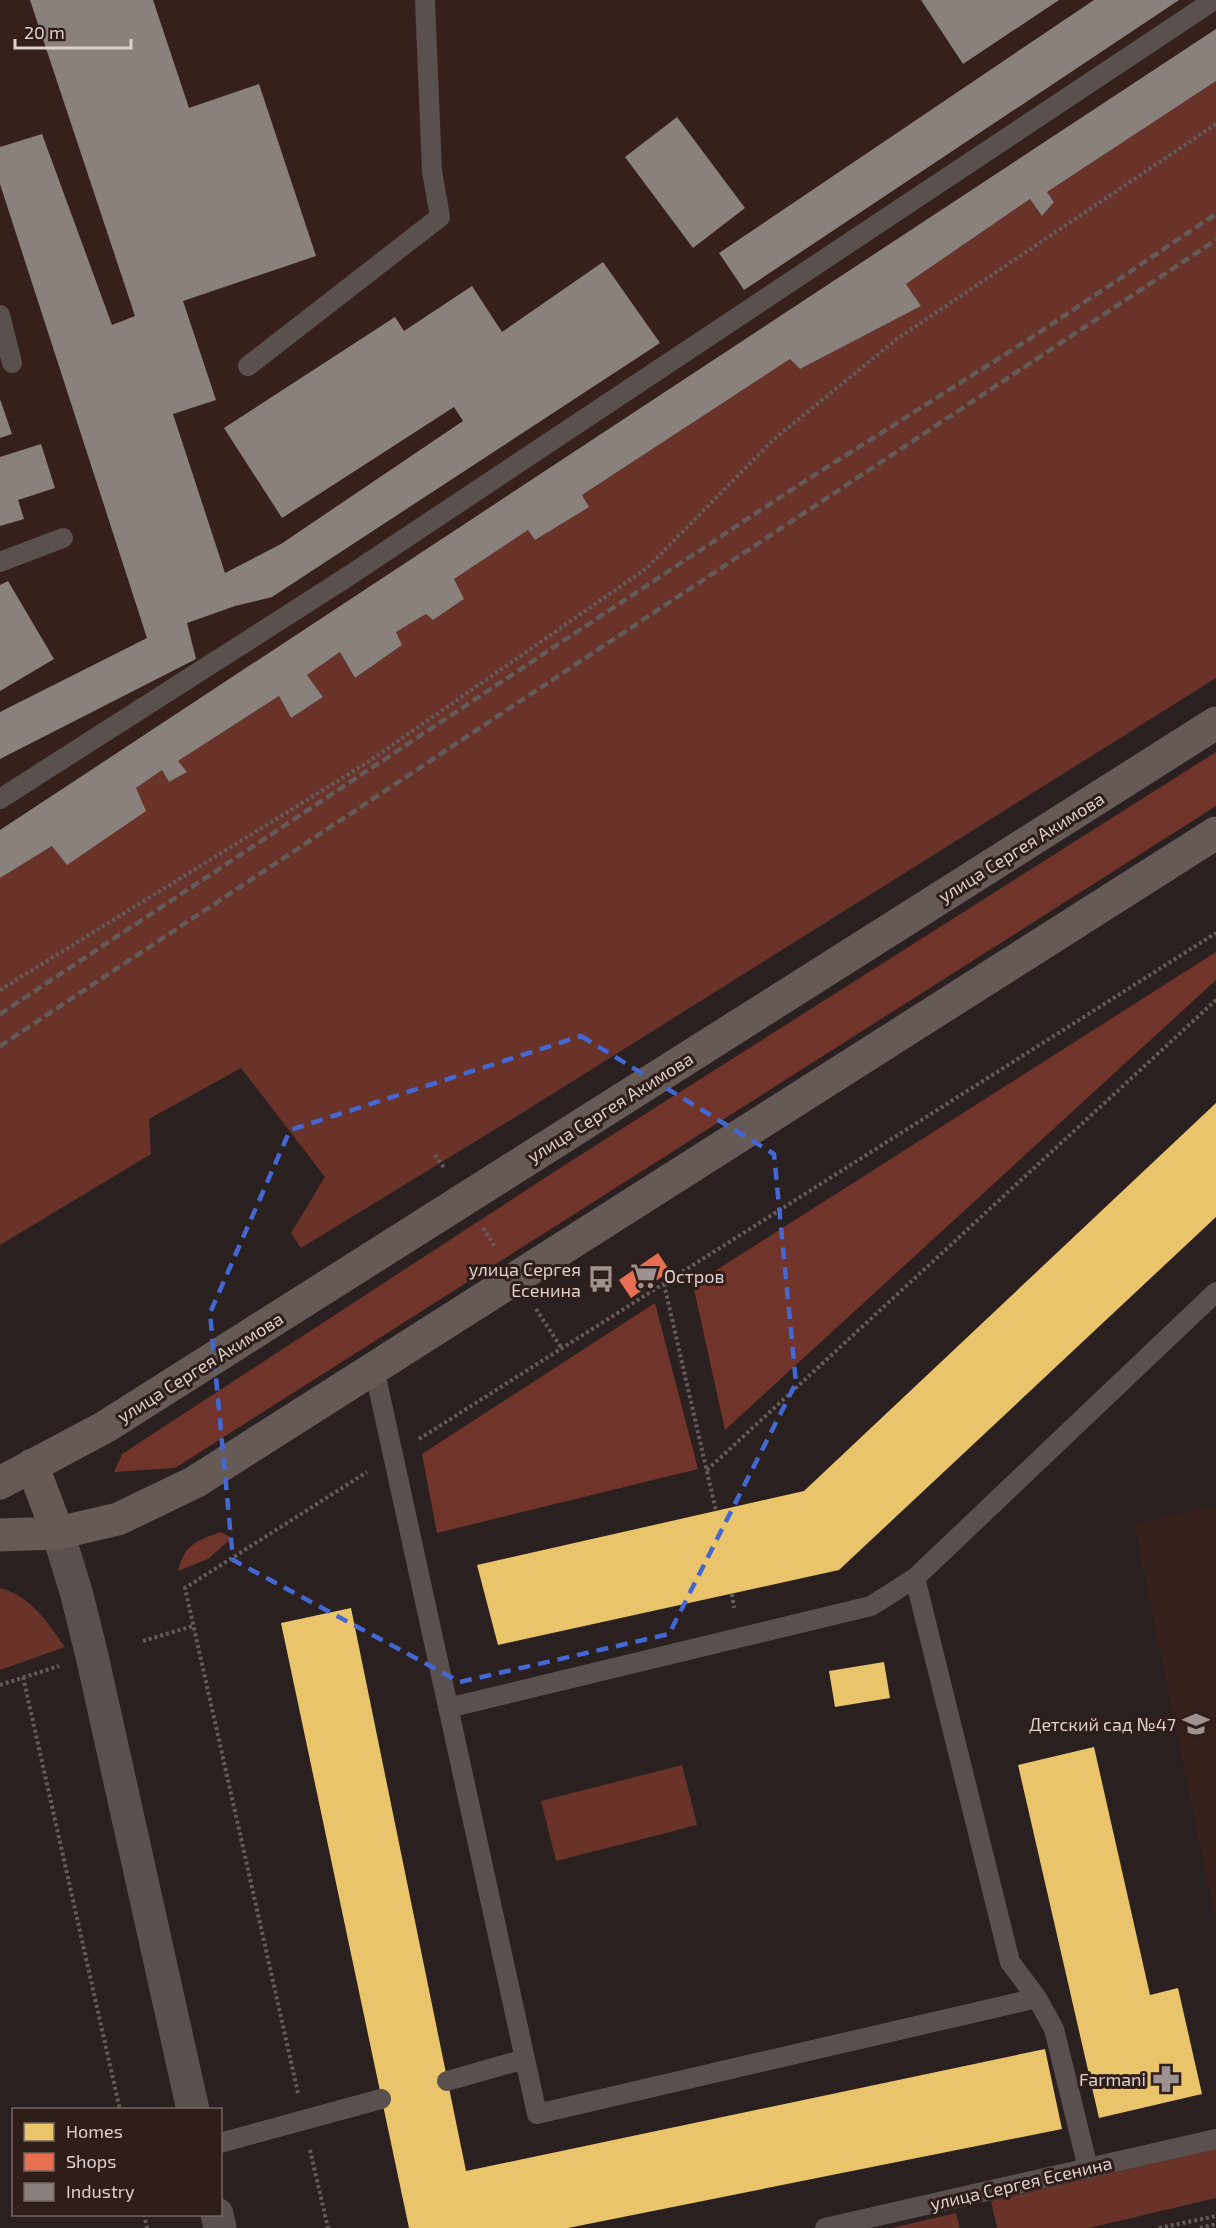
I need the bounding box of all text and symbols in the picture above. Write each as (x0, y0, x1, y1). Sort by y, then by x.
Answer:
scale bar (15, 12, 130, 50)
text: 20 m (24, 21, 65, 43)
street label: улица Сергея Акимова (934, 787, 1108, 907)
street label: улица Сергея Акимова (523, 1047, 697, 1167)
place label: улица Сергея Есенина (469, 1258, 581, 1301)
supermarket icon: Остров (629, 1261, 659, 1291)
bus stop icon: улица Сергея Есенина (586, 1264, 616, 1294)
place label: Остров (664, 1265, 724, 1287)
street label: улица Сергея Акимова (113, 1307, 287, 1427)
school or university icon: Детский сад №47 (1181, 1709, 1211, 1739)
place label: Детский сад №47 (1029, 1713, 1176, 1735)
pharmacy icon: Farmani (1151, 2064, 1181, 2094)
place label: Farmani (1079, 2068, 1146, 2090)
legend (12, 2108, 222, 2216)
text: Homes (66, 2120, 123, 2142)
text: Shops (66, 2150, 116, 2172)
street label: улица Сергея Есенина (928, 2151, 1114, 2215)
text: Industry (66, 2180, 135, 2202)

